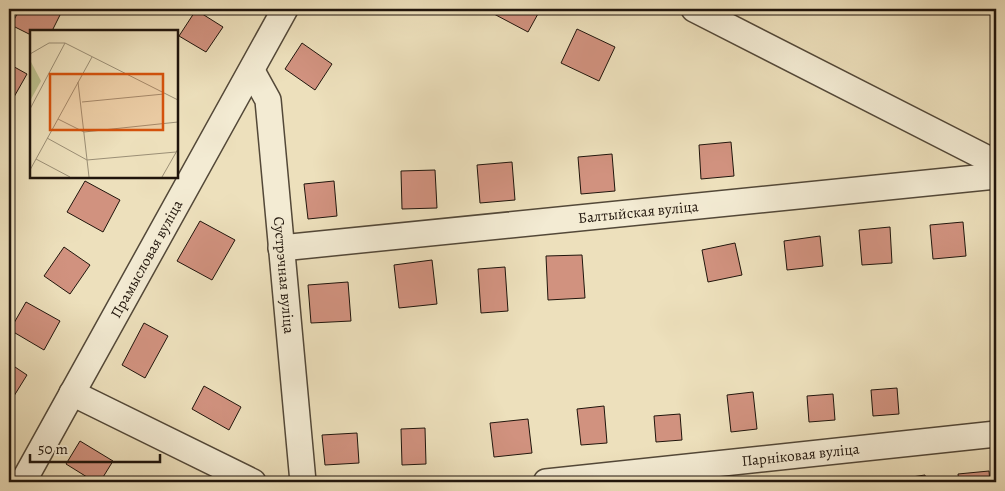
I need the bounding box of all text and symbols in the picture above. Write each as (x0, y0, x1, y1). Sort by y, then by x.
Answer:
inset map (30, 30, 178, 178)
street label: Прамысловая вуліца (106, 196, 187, 322)
street label: Балтыйская вуліца (577, 196, 699, 228)
street label: Сустрэчная вуліца (269, 216, 299, 335)
scale bar (30, 431, 160, 463)
text: 50 m (38, 439, 68, 459)
street label: Парніковая вуліца (741, 439, 861, 471)

